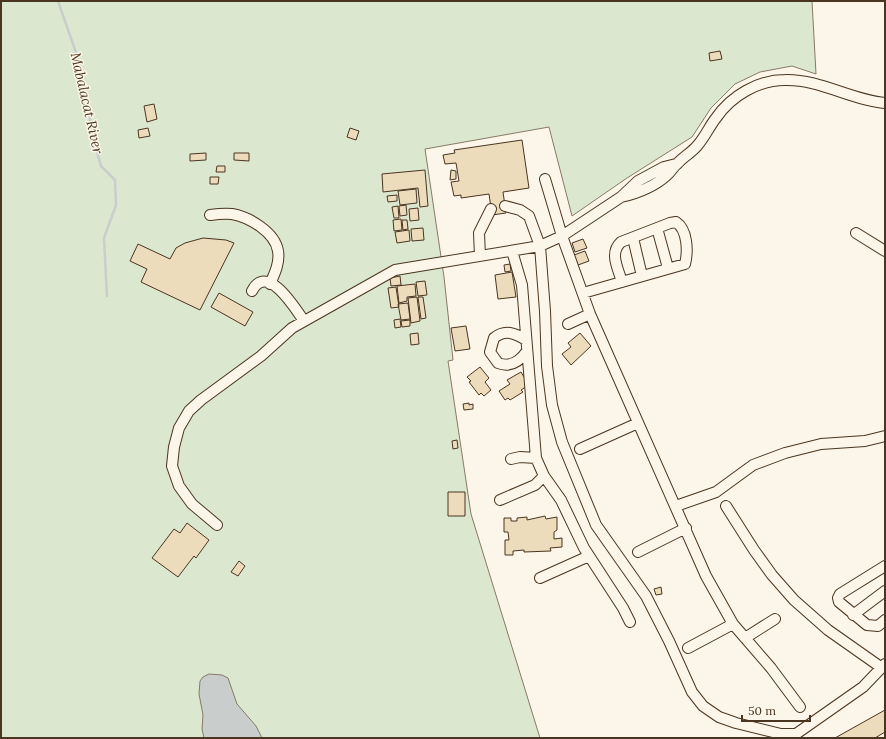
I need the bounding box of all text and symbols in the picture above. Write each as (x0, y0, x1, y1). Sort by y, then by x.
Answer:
water label: Mabalacat River (67, 50, 108, 156)
scale bar (742, 697, 810, 723)
text: 50 m (748, 703, 776, 718)

